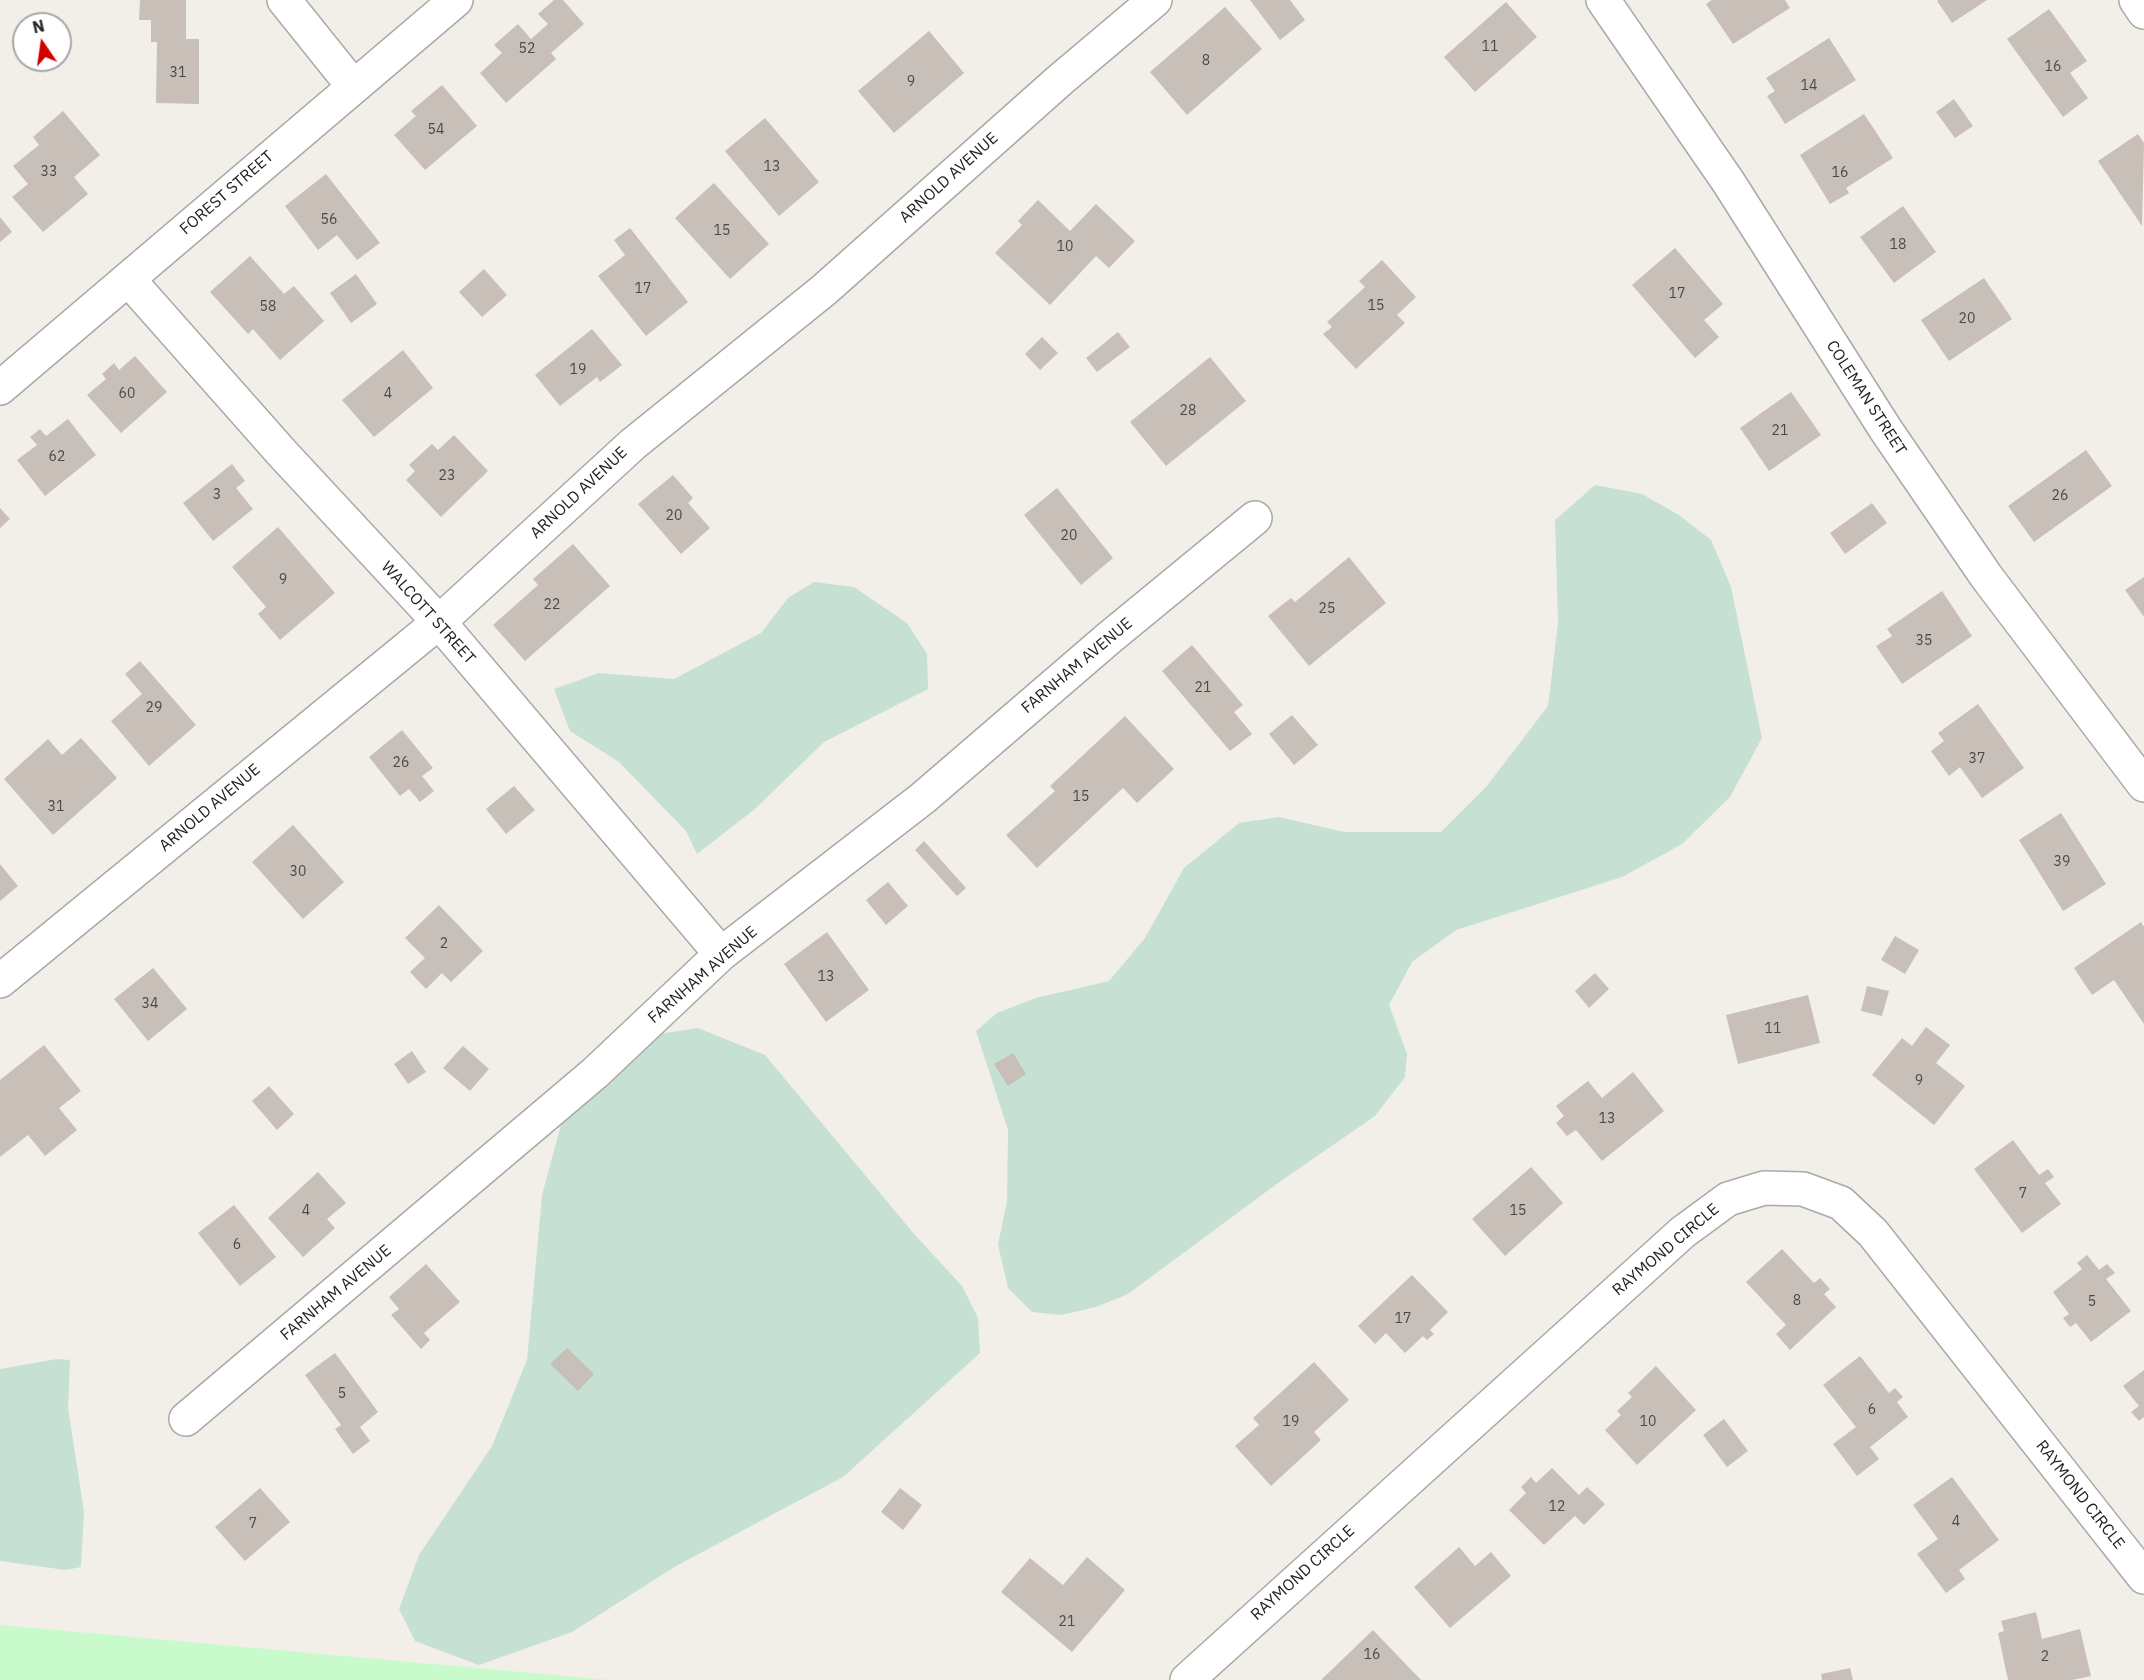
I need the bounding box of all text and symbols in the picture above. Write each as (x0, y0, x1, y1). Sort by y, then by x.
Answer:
north arrow (12, 12, 72, 72)
text: N (31, 15, 46, 37)
house number: 11 (1482, 39, 1498, 55)
house number: 52 (519, 41, 535, 57)
house number: 8 (1202, 53, 1210, 69)
house number: 16 (2045, 59, 2061, 75)
house number: 31 (170, 65, 186, 81)
house number: 9 (907, 74, 915, 90)
house number: 14 (1801, 78, 1817, 94)
house number: 54 (428, 122, 444, 138)
street label: ARNOLD AVENUE (896, 129, 1002, 227)
street label: FOREST STREET (176, 147, 278, 239)
house number: 13 (764, 159, 780, 175)
house number: 33 (41, 164, 57, 180)
house number: 16 (1832, 165, 1848, 181)
house number: 56 (321, 212, 337, 228)
house number: 15 (714, 223, 730, 239)
house number: 18 (1890, 237, 1906, 253)
house number: 10 (1057, 239, 1073, 255)
house number: 17 (635, 281, 651, 297)
house number: 17 (1669, 286, 1685, 302)
house number: 15 (1368, 298, 1384, 314)
house number: 58 (260, 299, 276, 315)
house number: 20 (1959, 311, 1975, 327)
street label: COLEMAN STREET (1822, 337, 1910, 459)
house number: 19 (570, 362, 586, 378)
house number: 60 (119, 386, 135, 402)
house number: 4 (384, 386, 392, 402)
house number: 28 (1180, 403, 1196, 419)
house number: 21 (1772, 423, 1788, 439)
street label: ARNOLD AVENUE (526, 443, 632, 543)
house number: 62 (49, 449, 65, 465)
house number: 23 (439, 468, 455, 484)
house number: 3 (213, 487, 221, 503)
house number: 26 (2052, 488, 2068, 504)
house number: 20 (666, 508, 682, 524)
house number: 20 (1061, 528, 1077, 544)
street label: WALCOTT STREET (377, 558, 479, 668)
house number: 9 (279, 572, 287, 588)
house number: 22 (544, 597, 560, 613)
house number: 25 (1319, 601, 1335, 617)
street label: FARNHAM AVENUE (1018, 614, 1136, 718)
house number: 35 (1916, 633, 1932, 649)
house number: 21 (1195, 680, 1211, 696)
house number: 29 (146, 700, 162, 716)
house number: 37 (1969, 751, 1985, 767)
house number: 26 (393, 755, 409, 771)
street label: ARNOLD AVENUE (156, 760, 264, 856)
house number: 15 (1073, 789, 1089, 805)
house number: 31 (48, 799, 64, 815)
house number: 39 (2054, 854, 2070, 870)
house number: 30 (290, 864, 306, 880)
street label: FARNHAM AVENUE (644, 922, 762, 1028)
house number: 2 (440, 936, 448, 952)
house number: 13 (818, 969, 834, 985)
house number: 34 (142, 996, 158, 1012)
house number: 11 (1765, 1021, 1781, 1037)
house number: 9 (1915, 1073, 1923, 1089)
house number: 13 (1599, 1111, 1615, 1127)
house number: 7 (2019, 1186, 2027, 1202)
street label: RAYMOND CIRCLE (1609, 1200, 1723, 1300)
house number: 4 (302, 1203, 310, 1219)
house number: 15 (1510, 1203, 1526, 1219)
house number: 6 (233, 1237, 241, 1253)
street label: FARNHAM AVENUE (277, 1241, 395, 1345)
house number: 8 (1793, 1293, 1801, 1309)
house number: 5 (2088, 1294, 2096, 1310)
house number: 17 (1395, 1311, 1411, 1327)
house number: 5 (338, 1386, 346, 1402)
house number: 6 (1868, 1402, 1876, 1418)
house number: 19 (1283, 1414, 1299, 1430)
house number: 10 (1640, 1414, 1656, 1430)
street label: RAYMOND CIRCLE (2032, 1437, 2128, 1553)
house number: 12 (1549, 1499, 1565, 1515)
house number: 4 (1952, 1514, 1960, 1530)
house number: 7 (249, 1516, 257, 1532)
street label: RAYMOND CIRCLE (1247, 1521, 1359, 1625)
house number: 21 (1059, 1614, 1075, 1630)
house number: 16 (1364, 1647, 1380, 1663)
house number: 2 (2041, 1649, 2049, 1665)

